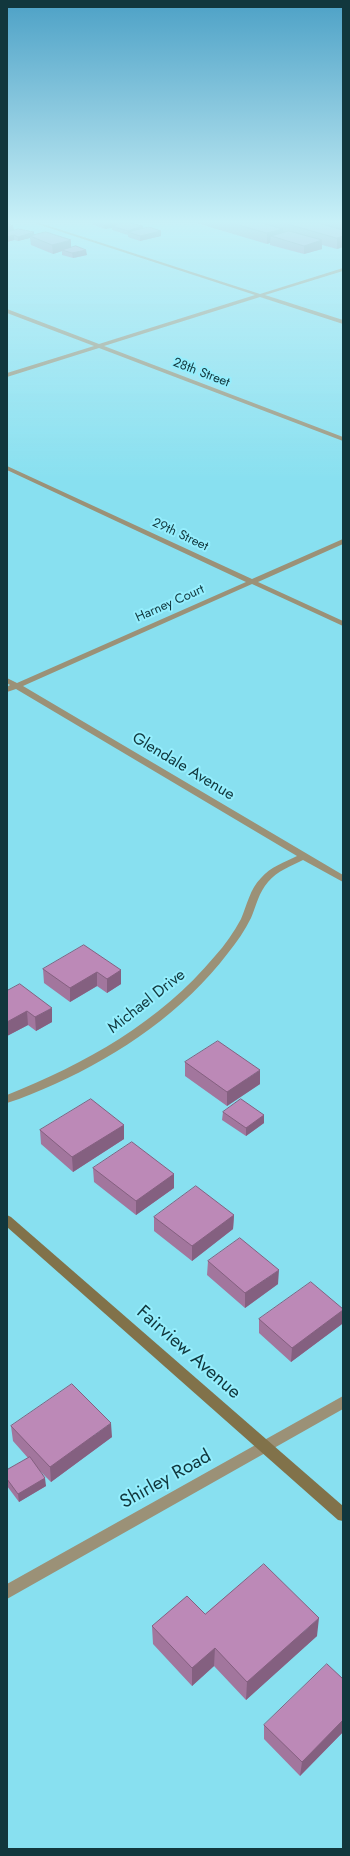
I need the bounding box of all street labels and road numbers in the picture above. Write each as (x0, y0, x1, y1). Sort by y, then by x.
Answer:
street label: 28th Street (170, 355, 232, 391)
street label: 29th Street (150, 515, 210, 555)
street label: Harney Court (133, 582, 207, 626)
street label: Glendale Avenue (128, 729, 238, 805)
street label: Michael Drive (104, 966, 190, 1038)
street label: Fairview Avenue (131, 1302, 245, 1404)
street label: Shirley Road (116, 1446, 216, 1514)

